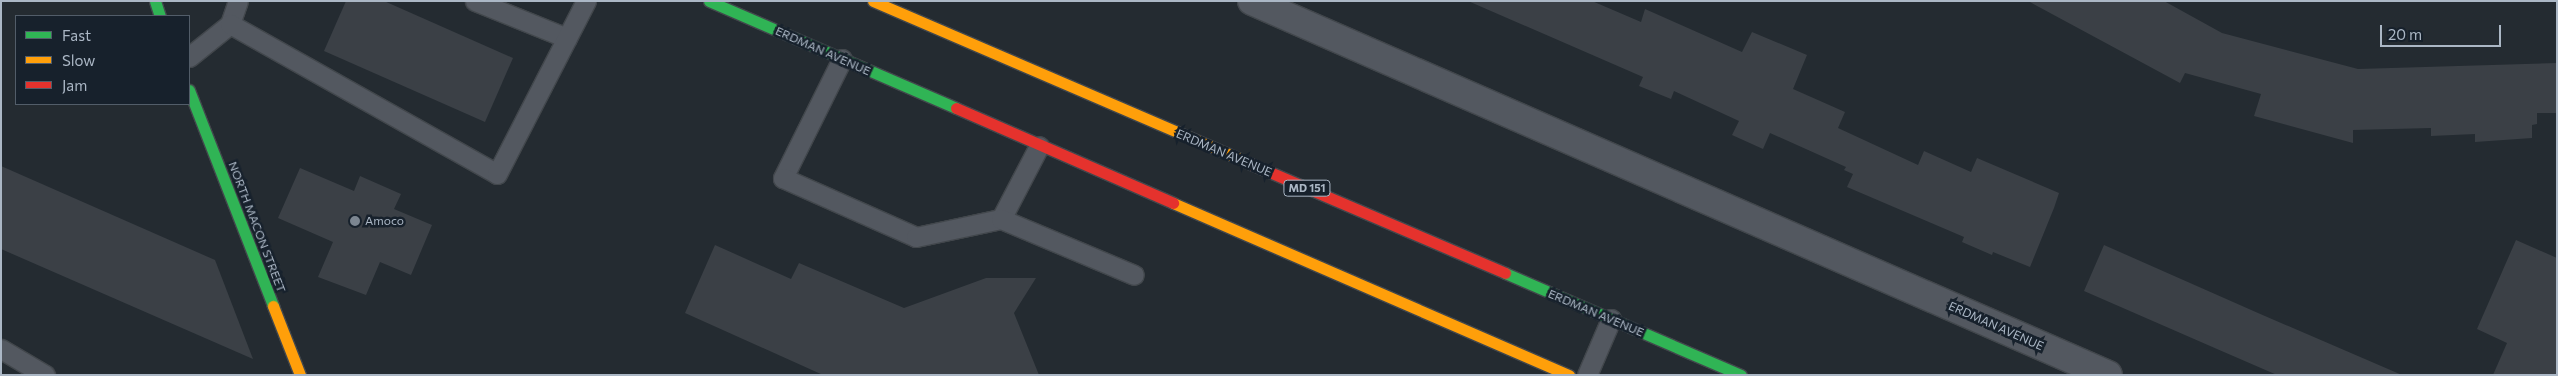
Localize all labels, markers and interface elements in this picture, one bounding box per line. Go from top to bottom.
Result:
legend [15,15,190,105]
scale bar [2383,15,2504,47]
street label: ERDMAN AVENUE [773,24,873,78]
text: 20 m [2388,25,2422,43]
text: Fast [62,26,91,44]
text: Slow [62,51,95,69]
text: Jam [62,76,87,94]
street label: ERDMAN AVENUE [1174,126,1274,180]
street label: NORTH MACON STREET [225,160,289,294]
road number: MD 151 [1283,180,1331,197]
place label: Amoco [365,214,404,228]
marker: Amoco [349,215,361,227]
street label: ERDMAN AVENUE [1546,286,1646,340]
street label: ERDMAN AVENUE [1946,299,2046,353]

